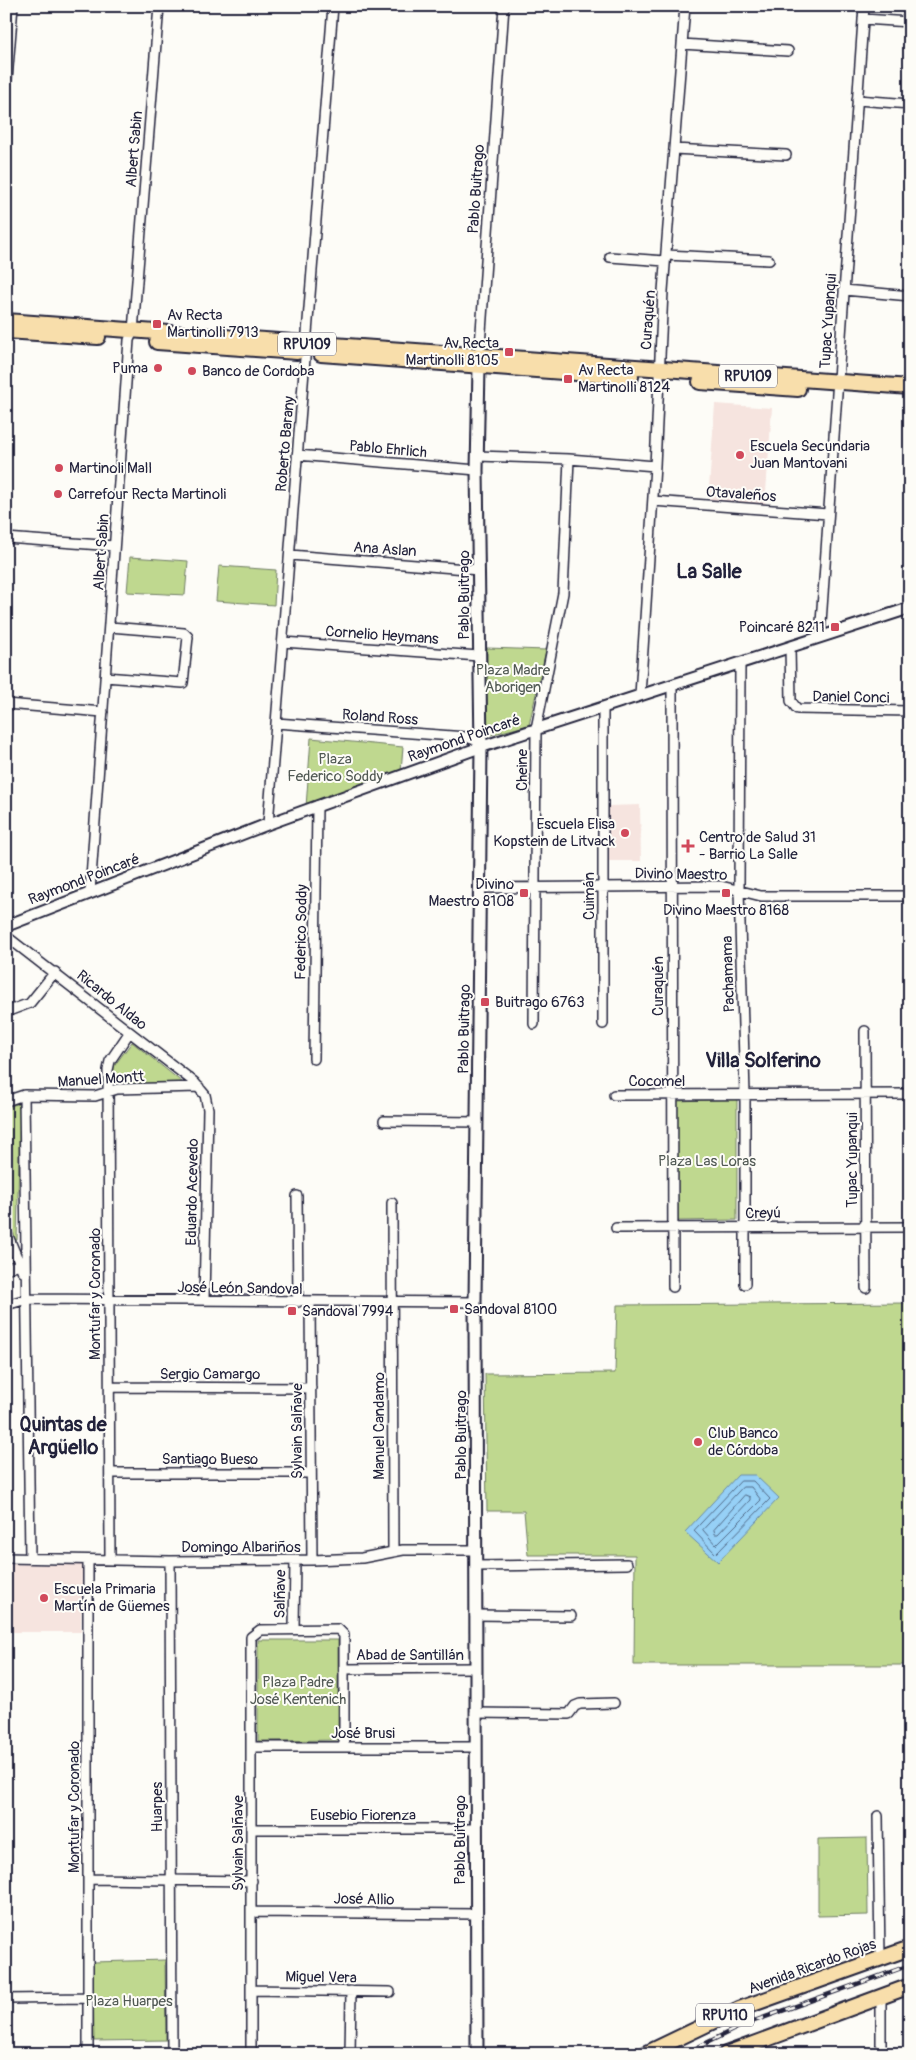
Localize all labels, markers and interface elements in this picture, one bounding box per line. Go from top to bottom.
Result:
street label: Albert Sabin [122,110,147,188]
street label: Pablo Buitrago [464,144,489,234]
street label: Tupac Yupanqui [816,272,841,369]
street label: Curaquén [637,289,660,351]
place label: Av Recta Martinolli 7913 [167,306,259,342]
marker: Av Recta Martinolli 7913 [151,318,163,330]
road number: RPU109 [278,332,336,356]
place label: Av Recta Martinolli 8105 [406,334,499,370]
marker: Av Recta Martinolli 8105 [503,346,515,358]
place label: Puma [112,359,148,378]
place label: Av Recta Martinolli 8124 [578,361,670,397]
marker: Puma [152,362,164,374]
place label: Banco de Cordoba [202,362,314,381]
road number: RPU109 [719,364,777,388]
marker: Banco de Cordoba [186,365,198,377]
marker: Av Recta Martinolli 8124 [562,373,574,385]
street label: Roberto Barany [272,395,299,493]
street label: Pablo Ehrlich [348,437,428,462]
place label: Escuela Secundaria Juan Mantovani [750,437,870,473]
marker: Escuela Secundaria Juan Mantovani [734,449,746,461]
place label: Martinoli Mall [69,459,152,478]
marker: Martinoli Mall [53,462,65,474]
street label: Otavaleños [705,483,777,506]
place label: Carrefour Recta Martinoli [68,485,227,504]
marker: Carrefour Recta Martinoli [52,488,64,500]
street label: Albert Sabin [89,513,114,591]
street label: Ana Aslan [353,538,417,561]
street label: Pablo Buitrago [455,550,474,640]
district label: La Salle [676,559,743,584]
place label: Poincaré 8211 [739,618,825,637]
marker: Poincaré 8211 [829,621,841,633]
street label: Cornelio Heymans [325,622,440,649]
park label: Plaza Madre Aborigen [476,661,551,697]
street label: Daniel Conci [812,687,890,708]
street label: Roland Ross [341,705,419,730]
street label: Raymond Poincaré [405,710,523,767]
street label: Cheine [513,748,532,791]
park label: Plaza Federico Soddy [287,750,383,786]
place label: Escuela Elisa Kopstein de Litvack [493,815,616,851]
marker: Escuela Elisa Kopstein de Litvack [619,827,631,839]
place label: Centro de Salud 31 - Barrio La Salle [699,828,816,864]
marker: Centro de Salud 31 - Barrio La Salle [681,839,695,853]
street label: Raymond Poincaré [26,850,143,909]
street label: Divino Maestro [634,864,728,885]
street label: Cuimán [580,872,599,920]
place label: Divino Maestro 8108 [428,875,514,911]
street label: Federico Soddy [291,883,312,980]
marker: Divino Maestro 8108 [518,887,530,899]
marker: Divino Maestro 8168 [720,887,732,899]
place label: Divino Maestro 8168 [663,901,789,920]
street label: Pachamama [718,935,739,1013]
street label: Curaquén [649,956,668,1016]
street label: Ricardo Aldao [73,966,151,1035]
street label: Pablo Buitrago [454,984,475,1074]
place label: Buitrago 6763 [495,993,585,1012]
marker: Buitrago 6763 [479,996,491,1008]
district label: Villa Solferino [705,1048,821,1073]
street label: Manuel Montt [57,1067,146,1092]
street label: Cocomel [629,1072,685,1091]
street label: Tupac Yupanqui [843,1112,862,1208]
street label: Eduardo Acevedo [182,1138,203,1246]
park label: Plaza Las Loras [658,1152,756,1171]
street label: Creyú [745,1204,781,1223]
street label: Montufar y Coronado [86,1228,105,1360]
street label: José León Sandoval [177,1278,303,1299]
place label: Sandoval 8100 [464,1300,557,1319]
place label: Sandoval 7994 [302,1302,394,1321]
marker: Sandoval 8100 [448,1303,460,1315]
marker: Sandoval 7994 [286,1305,298,1317]
street label: Sergio Camargo [160,1365,260,1384]
street label: Manuel Candamo [370,1372,389,1480]
street label: Sylvain Salñave [288,1383,307,1479]
street label: Pablo Buitrago [452,1390,471,1480]
district label: Quintas de Argüello [19,1412,108,1460]
place label: Club Banco de Córdoba [708,1424,778,1460]
marker: Club Banco de Córdoba [692,1436,704,1448]
street label: Santiago Bueso [162,1450,258,1469]
street label: Domingo Albariños [181,1538,301,1557]
street label: Salñave [271,1569,290,1619]
place label: Escuela Primaria Martín de Güemes [54,1580,170,1616]
marker: Escuela Primaria Martín de Güemes [38,1592,50,1604]
street label: Abad de Santillán [356,1646,464,1665]
park label: Plaza Padre José Kentenich [250,1673,346,1709]
street label: José Brusi [331,1724,395,1743]
street label: Montufar y Coronado [65,1741,84,1873]
street label: Huarpes [148,1781,167,1832]
street label: Sylvain Salñave [229,1795,248,1891]
street label: Pablo Buitrago [451,1795,470,1885]
street label: Eusebio Fiorenza [310,1806,416,1825]
street label: José Allio [333,1889,395,1910]
street label: Avenida Ricardo Rojas [746,1934,879,1998]
street label: Miguel Vera [285,1967,357,1988]
park label: Plaza Huarpes [85,1992,173,2011]
road number: RPU110 [696,2004,754,2026]

